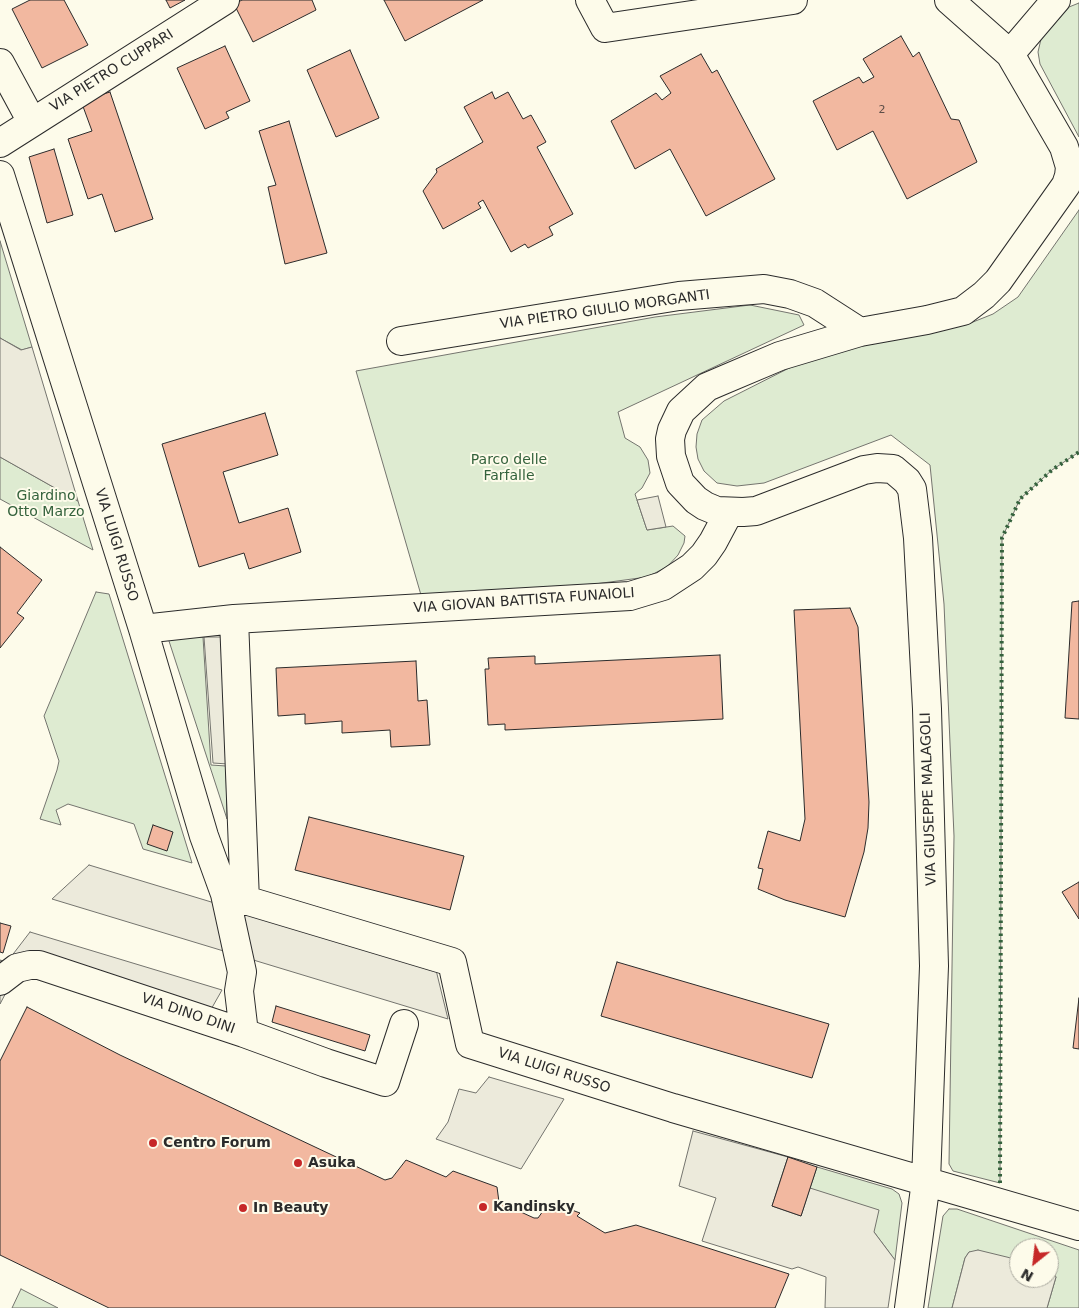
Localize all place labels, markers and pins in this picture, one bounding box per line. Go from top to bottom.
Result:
place label: Centro Forum [163,1135,271,1151]
marker: Centro Forum [147,1137,159,1149]
place label: Asuka [308,1155,356,1171]
marker: Asuka [292,1157,304,1169]
place label: Kandinsky [493,1199,575,1215]
place label: In Beauty [253,1200,328,1216]
marker: Kandinsky [477,1201,489,1213]
marker: In Beauty [237,1202,249,1214]

